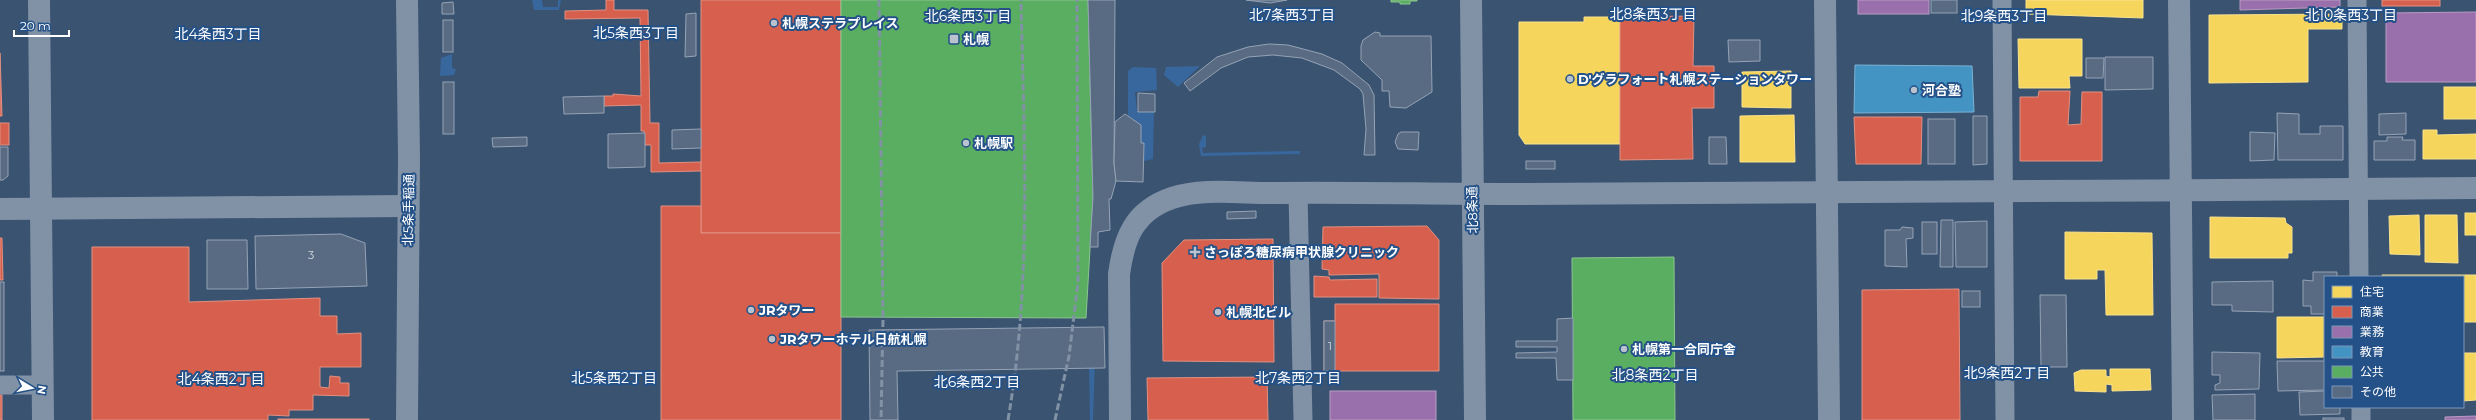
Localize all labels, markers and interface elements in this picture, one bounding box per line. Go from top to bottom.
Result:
district label: 北8条西3丁目 [1610,5,1696,23]
district label: 北7条西3丁目 [1249,6,1335,24]
district label: 北10条西3丁目 [2305,6,2397,24]
district label: 北6条西3丁目 [925,7,1011,25]
district label: 北9条西3丁目 [1961,7,2047,25]
scale bar [14,12,69,38]
place label: 札幌ステラプレイス [782,15,899,31]
text: 20 m [20,18,51,33]
marker: 札幌ステラプレイス [769,18,779,28]
district label: 北5条西3丁目 [593,24,679,42]
district label: 北4条西3丁目 [174,25,262,43]
place label: 札幌 [963,31,989,47]
marker: 札幌 [948,33,960,45]
place label: D'グラフォート札幌ステーションタワー [1578,71,1812,87]
marker: D'グラフォート札幌ステーションタワー [1565,74,1575,84]
place label: 河合塾 [1922,82,1961,98]
marker: 河合塾 [1909,85,1919,95]
place label: 札幌駅 [974,135,1013,151]
marker: 札幌駅 [961,138,971,148]
street label: 北5条手稲通 [399,174,417,246]
street label: 北8条通 [1464,186,1480,234]
place label: さっぽろ糖尿病甲状腺クリニック [1204,244,1399,260]
marker: さっぽろ糖尿病甲状腺クリニック [1189,246,1201,258]
house number: 3 [308,248,314,262]
legend [2324,276,2464,408]
text: 住宅 [2360,284,2384,299]
place label: JRタワー [758,302,815,318]
place label: 札幌北ビル [1226,304,1291,320]
text: 商業 [2360,304,2384,319]
marker: JRタワー [746,305,756,315]
marker: 札幌北ビル [1213,307,1223,317]
text: 業務 [2360,324,2384,339]
place label: JRタワーホテル日航札幌 [779,331,927,347]
marker: JRタワーホテル日航札幌 [767,334,777,344]
house number: 1 [1328,339,1332,353]
place label: 札幌第一合同庁舎 [1632,341,1736,357]
marker: 札幌第一合同庁舎 [1619,344,1629,354]
text: 教育 [2360,344,2384,359]
district label: 北9条西2丁目 [1964,364,2050,382]
text: 公共 [2360,364,2384,379]
district label: 北8条西2丁目 [1612,366,1698,384]
north arrow [12,368,52,408]
district label: 北5条西2丁目 [571,369,657,387]
district label: 北7条西2丁目 [1255,369,1341,387]
district label: 北4条西2丁目 [177,370,265,388]
district label: 北6条西2丁目 [934,373,1020,391]
text: N [34,384,50,395]
text: その他 [2360,384,2396,399]

